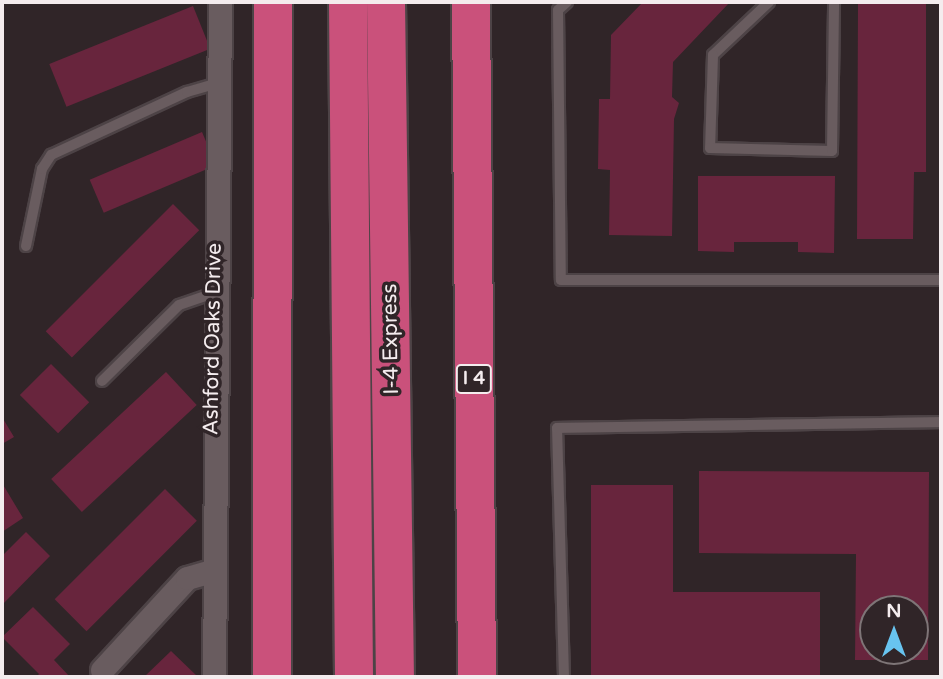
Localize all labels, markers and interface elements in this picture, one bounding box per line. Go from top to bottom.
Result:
street label: Ashford Oaks Drive [199,243,227,435]
street label: I-4 Express [377,283,405,395]
road number: I 4 [455,364,493,394]
north arrow [859,595,929,665]
text: N [886,600,902,622]

